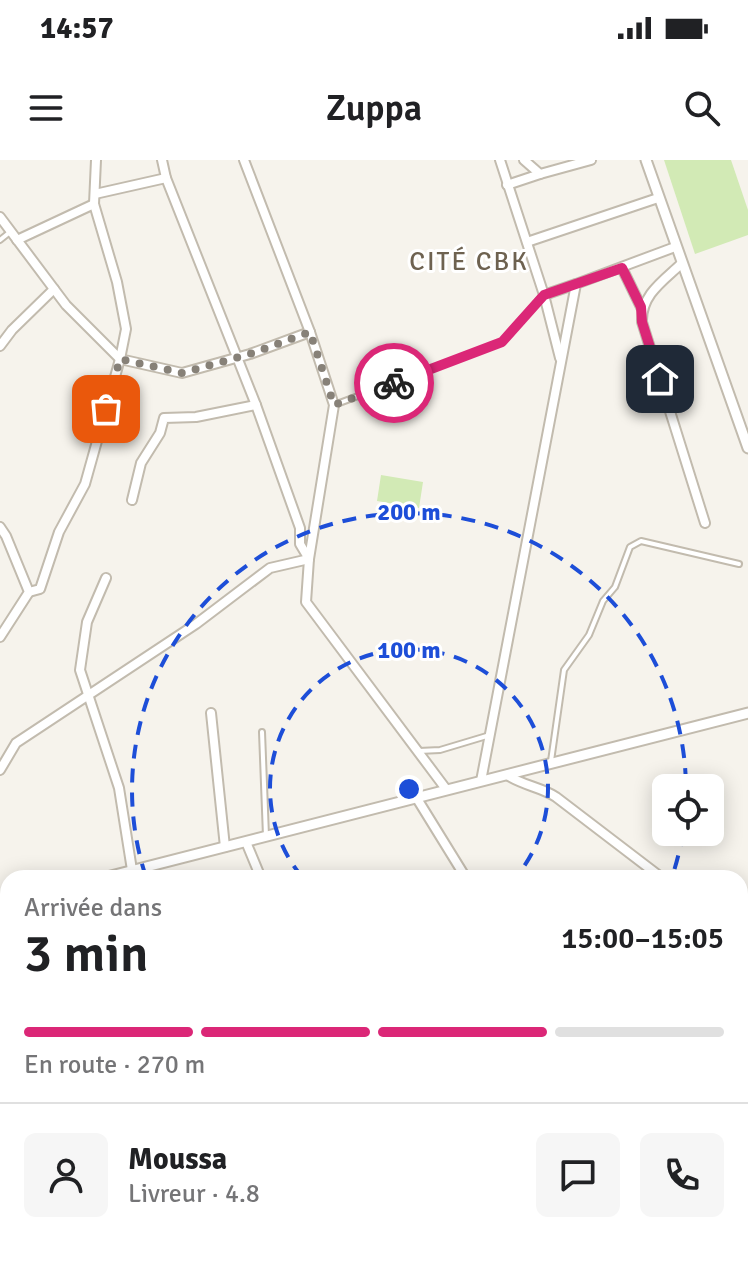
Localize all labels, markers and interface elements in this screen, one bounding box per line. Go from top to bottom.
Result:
text: 14:57 [40,10,114,47]
icon: menu [24,86,68,130]
text: Zuppa [326,86,422,131]
icon: search [680,86,724,130]
district label: CITÉ CBK [409,246,529,278]
courier [354,343,434,423]
pin [626,345,694,413]
icon: home [638,357,682,401]
icon: bike [372,361,416,405]
pin [72,375,140,443]
icon: bag [84,387,128,431]
text: 200 m [377,497,441,527]
text: 100 m [377,635,441,665]
map controls [652,774,724,846]
button: locate [652,774,724,846]
centre of rings [395,775,423,803]
text: Arrivée dans [24,892,162,924]
text: 15:00–15:05 [561,920,724,957]
text: 3 min [24,922,149,986]
text: En route · 270 m [24,1049,205,1081]
button: person [24,1133,108,1217]
button: chat [536,1133,620,1217]
button: phone [640,1133,724,1217]
text: Moussa [128,1141,227,1178]
text: Livreur · 4.8 [128,1178,260,1210]

